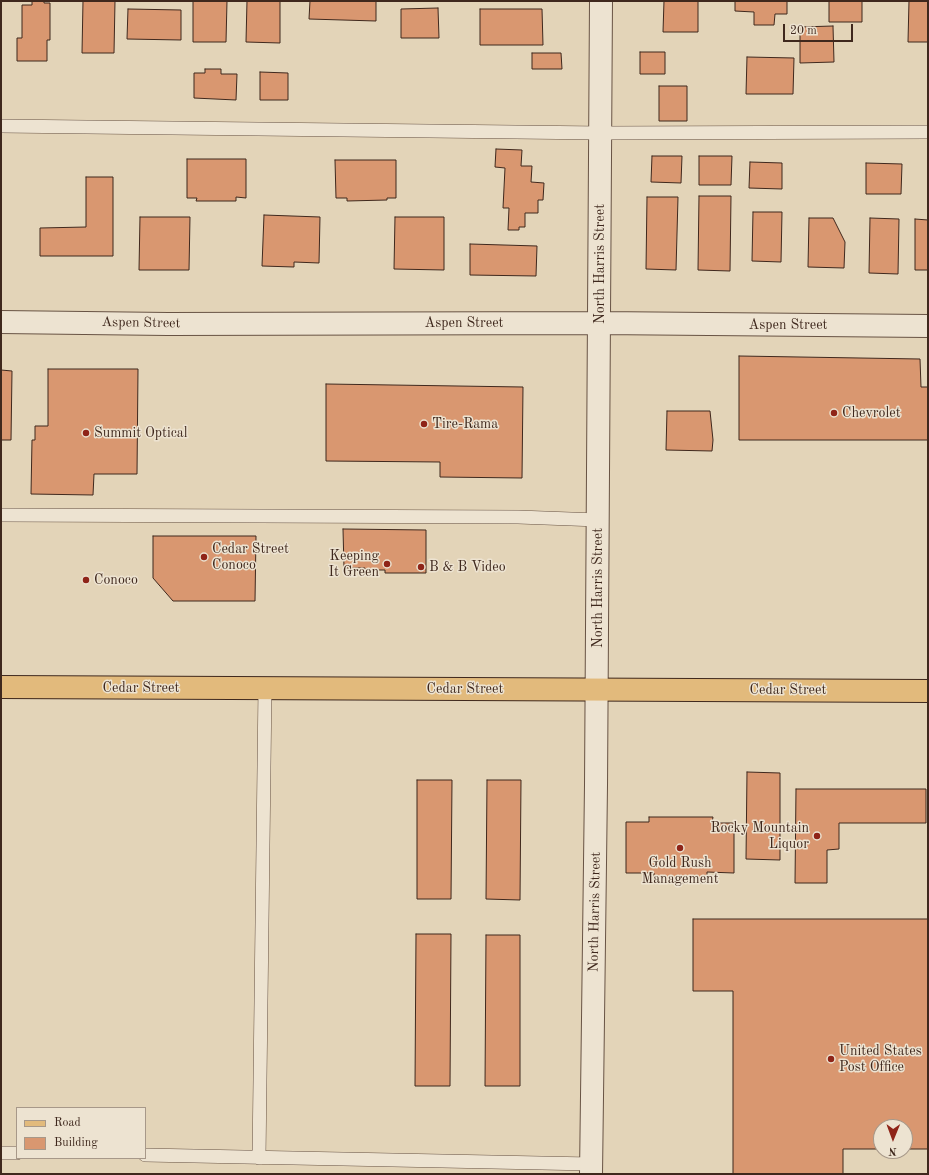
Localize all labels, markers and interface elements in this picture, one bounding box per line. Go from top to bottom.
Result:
scale bar [785,16,855,42]
text: 20 m [790,25,817,37]
street label: North Harris Street [592,204,608,324]
street label: Aspen Street [101,314,181,332]
street label: Aspen Street [424,315,504,331]
street label: Aspen Street [748,317,828,333]
place label: Chevrolet [842,405,901,421]
marker: Chevrolet [829,408,839,418]
place label: Tire-Rama [432,416,498,432]
marker: Tire-Rama [419,419,429,429]
place label: Summit Optical [94,425,188,441]
marker: Summit Optical [81,428,91,438]
street label: North Harris Street [590,528,606,648]
place label: Cedar Street Conoco [212,541,289,574]
place label: Keeping It Green [328,548,379,580]
marker: Cedar Street Conoco [199,552,209,562]
marker: Keeping It Green [382,559,392,569]
place label: B & B Video [429,559,506,575]
marker: B & B Video [416,562,426,572]
place label: Conoco [94,572,138,588]
marker: Conoco [81,575,91,585]
street label: Cedar Street [103,680,179,696]
street label: Cedar Street [427,681,503,697]
street label: Cedar Street [750,682,826,698]
place label: Rocky Mountain Liquor [710,820,809,852]
marker: Rocky Mountain Liquor [812,831,822,841]
marker: Gold Rush Management [675,843,685,853]
street label: North Harris Street [586,852,604,972]
place label: Gold Rush Management [641,855,719,888]
place label: United States Post Office [839,1043,922,1076]
marker: United States Post Office [826,1054,836,1064]
legend [16,1107,146,1159]
text: Road [54,1117,81,1129]
north arrow [873,1119,913,1159]
text: Building [54,1137,98,1149]
text: N [889,1145,897,1156]

